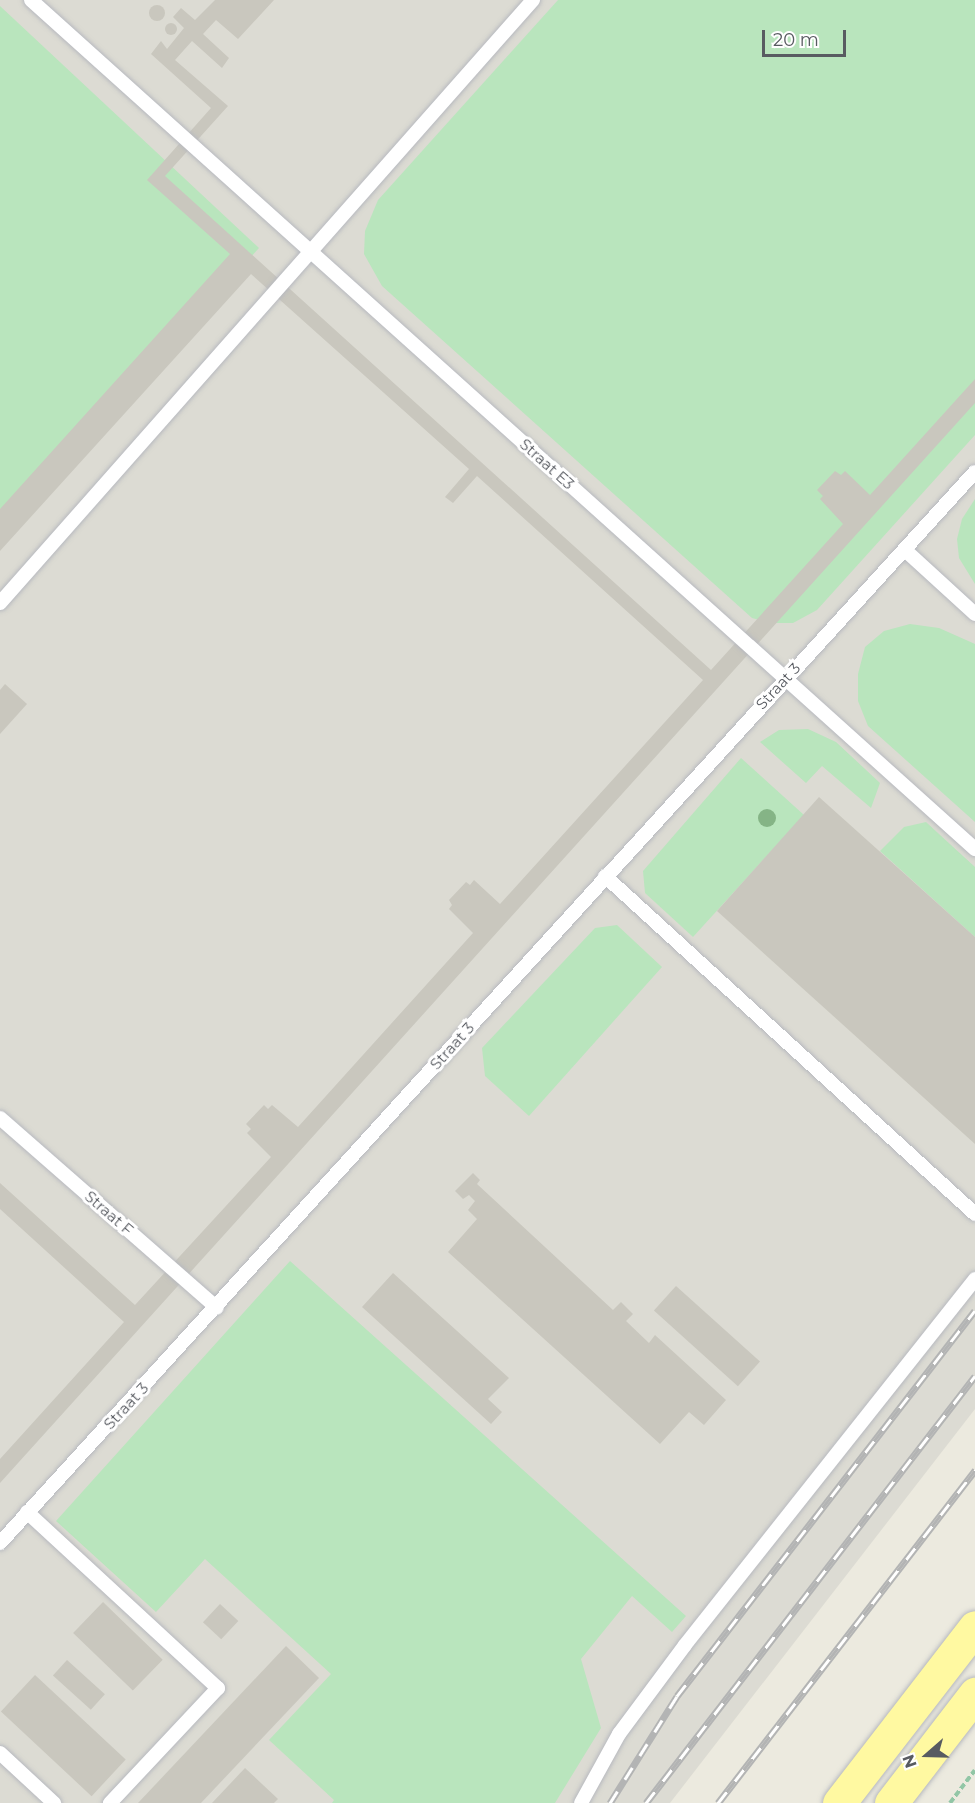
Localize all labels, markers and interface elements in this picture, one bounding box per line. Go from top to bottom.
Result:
scale bar [765,18,849,56]
text: 20 m [773,29,819,51]
street label: Straat E3 [516,435,578,493]
street label: Straat 3 [752,659,804,713]
street label: Straat 3 [426,1019,478,1073]
street label: Straat F [81,1187,137,1239]
street label: Straat 3 [100,1379,152,1433]
north arrow [897,1725,957,1785]
text: N [898,1752,921,1771]

